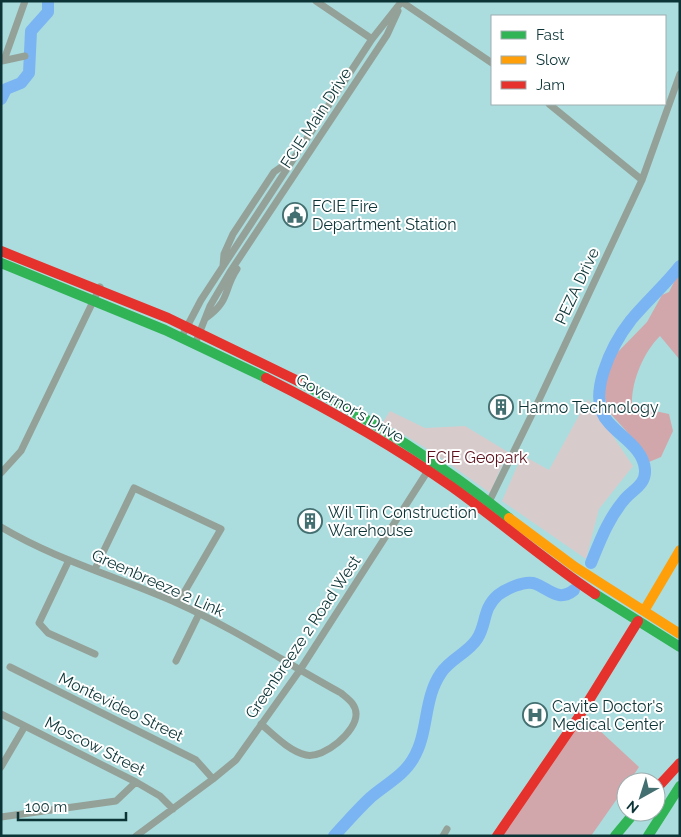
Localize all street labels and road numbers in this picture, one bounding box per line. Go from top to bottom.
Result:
street label: FCIE Main Drive [277,64,355,172]
street label: PEZA Drive [551,245,603,327]
street label: Governor's Drive [293,369,407,447]
street label: Greenbreeze 2 Link [89,545,228,621]
street label: Greenbreeze 2 Road West [241,551,365,722]
street label: Montevideo Street [56,669,187,746]
street label: Moscow Street [42,713,149,780]

